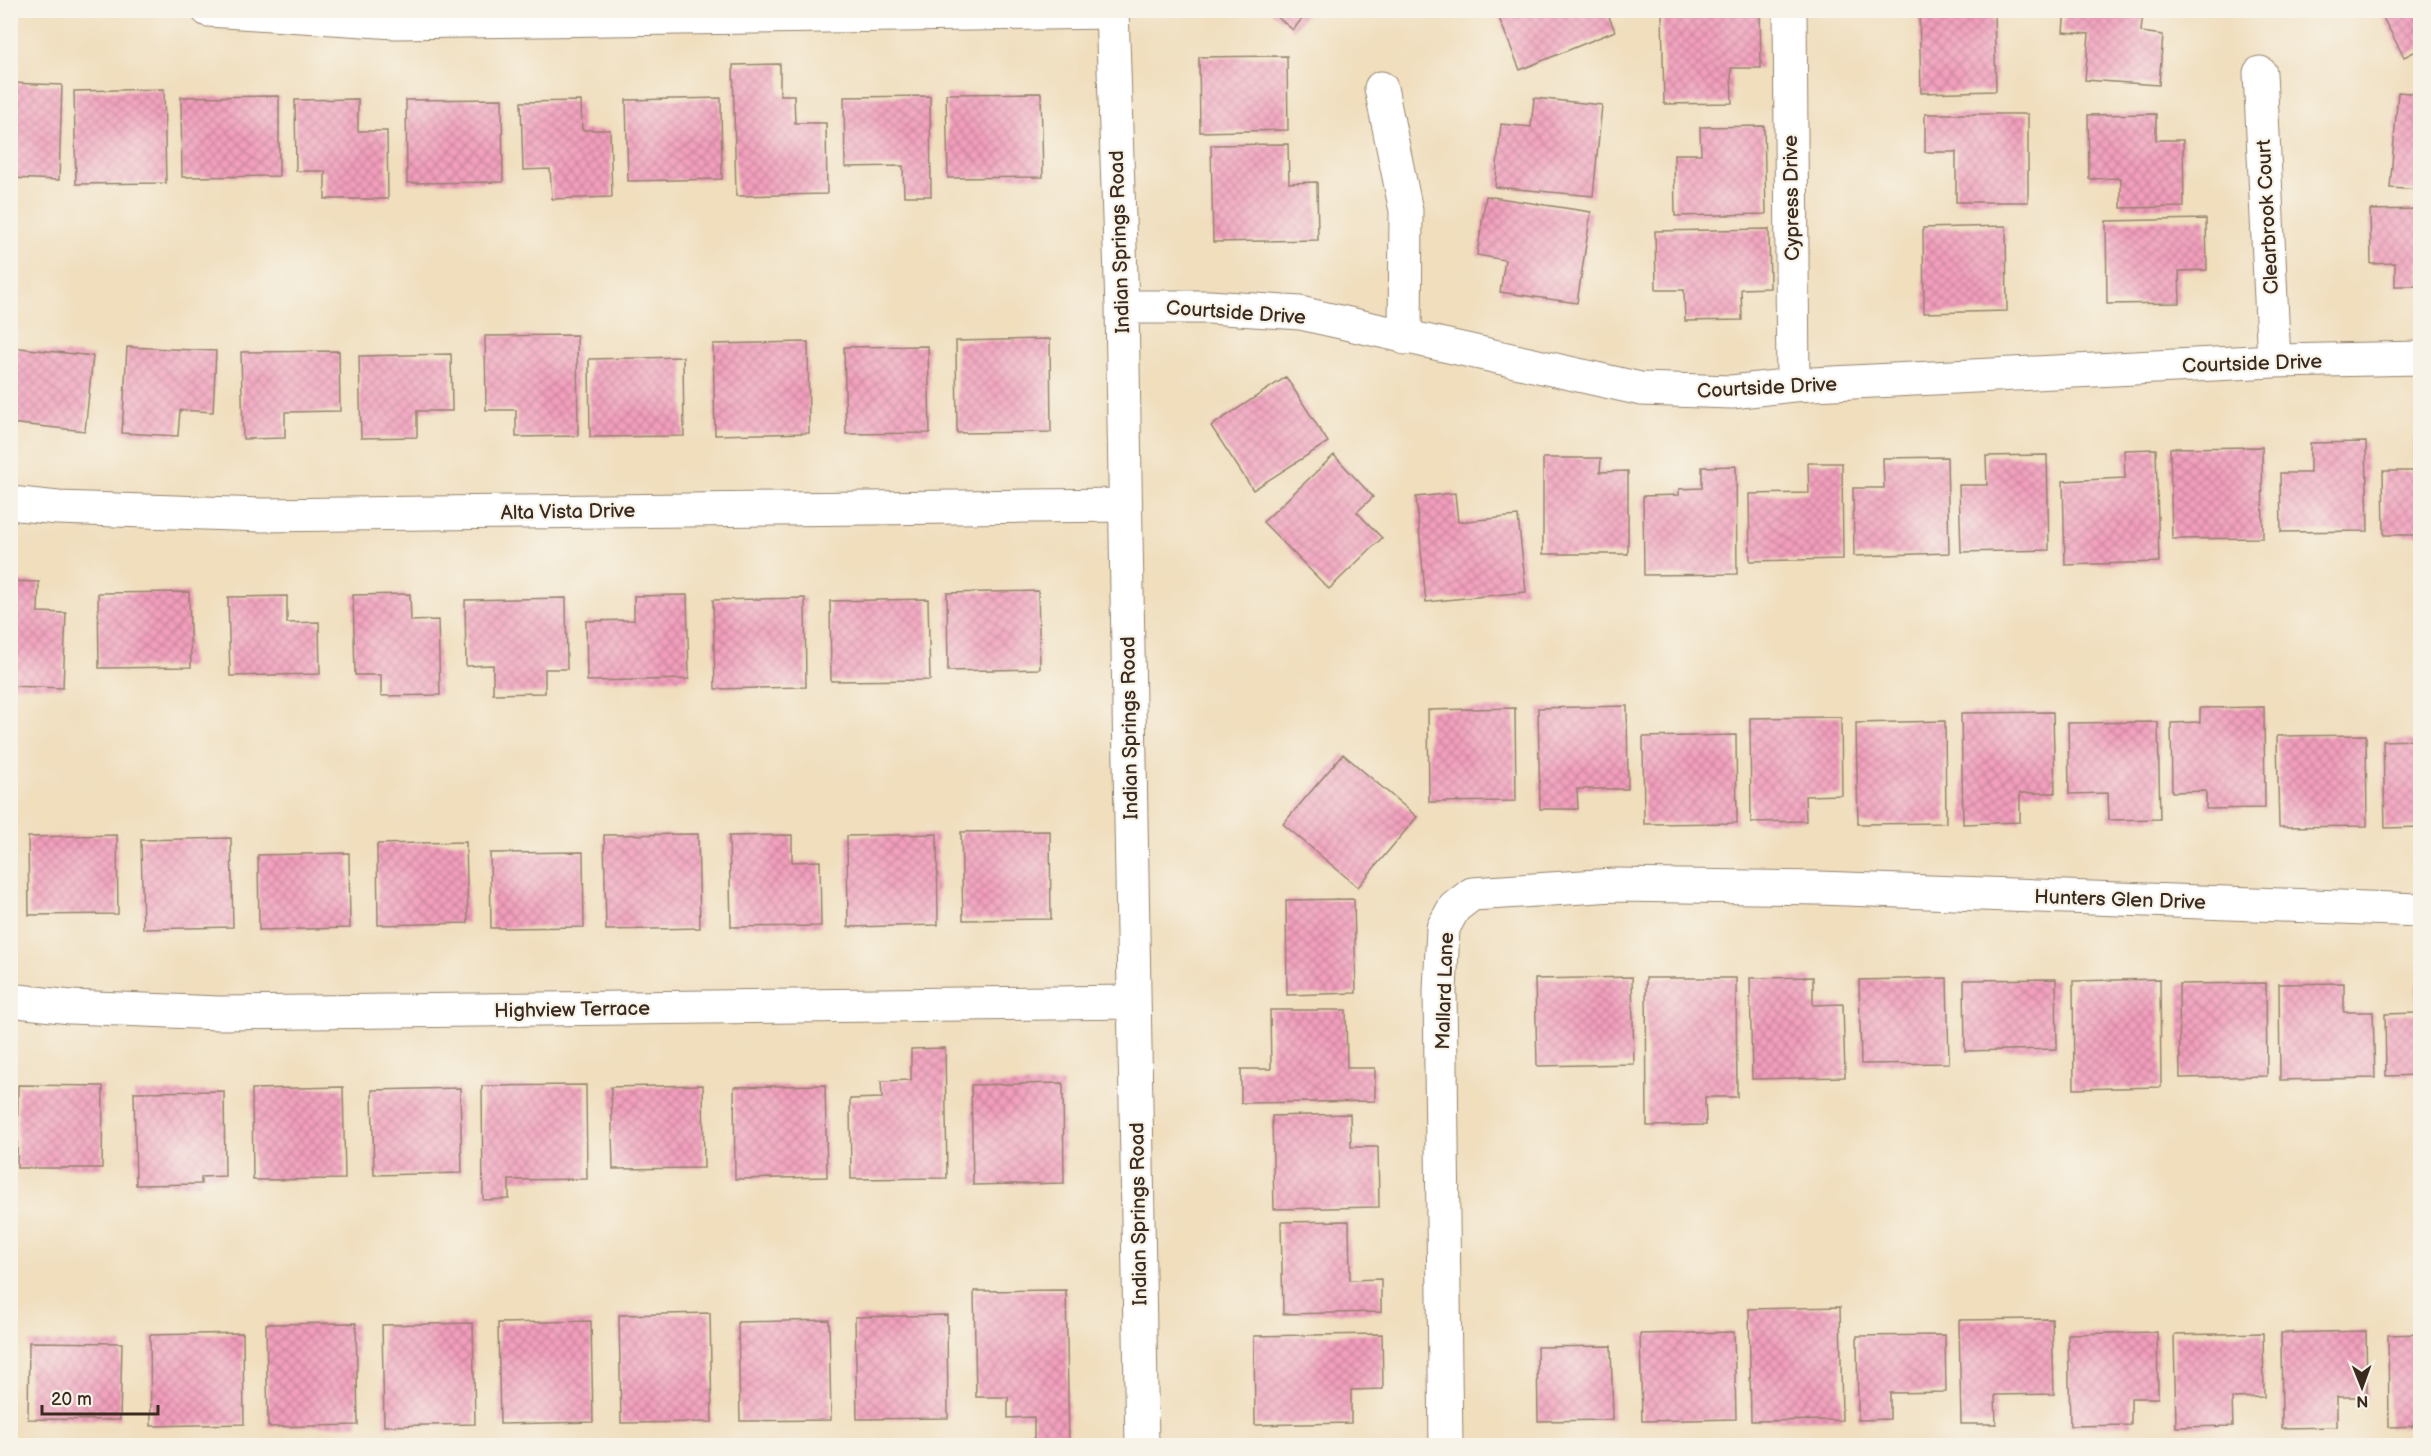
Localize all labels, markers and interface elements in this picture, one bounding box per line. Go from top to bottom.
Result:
street label: Cypress Drive [1779,135,1805,261]
street label: Clearbrook Court [2252,139,2284,295]
street label: Indian Springs Road [1105,150,1135,334]
street label: Courtside Drive [1165,296,1307,330]
street label: Courtside Drive [2182,350,2323,378]
street label: Courtside Drive [1696,372,1838,404]
street label: Alta Vista Drive [501,499,636,525]
street label: Indian Springs Road [1116,636,1144,820]
street label: Hunters Glen Drive [2034,885,2206,915]
street label: Mallard Lane [1431,932,1459,1050]
street label: Highview Terrace [494,997,650,1023]
street label: Indian Springs Road [1125,1122,1153,1306]
north arrow [2332,1357,2392,1417]
scale bar [42,1378,158,1416]
text: 20 m [51,1389,92,1410]
text: N [2356,1391,2368,1410]

